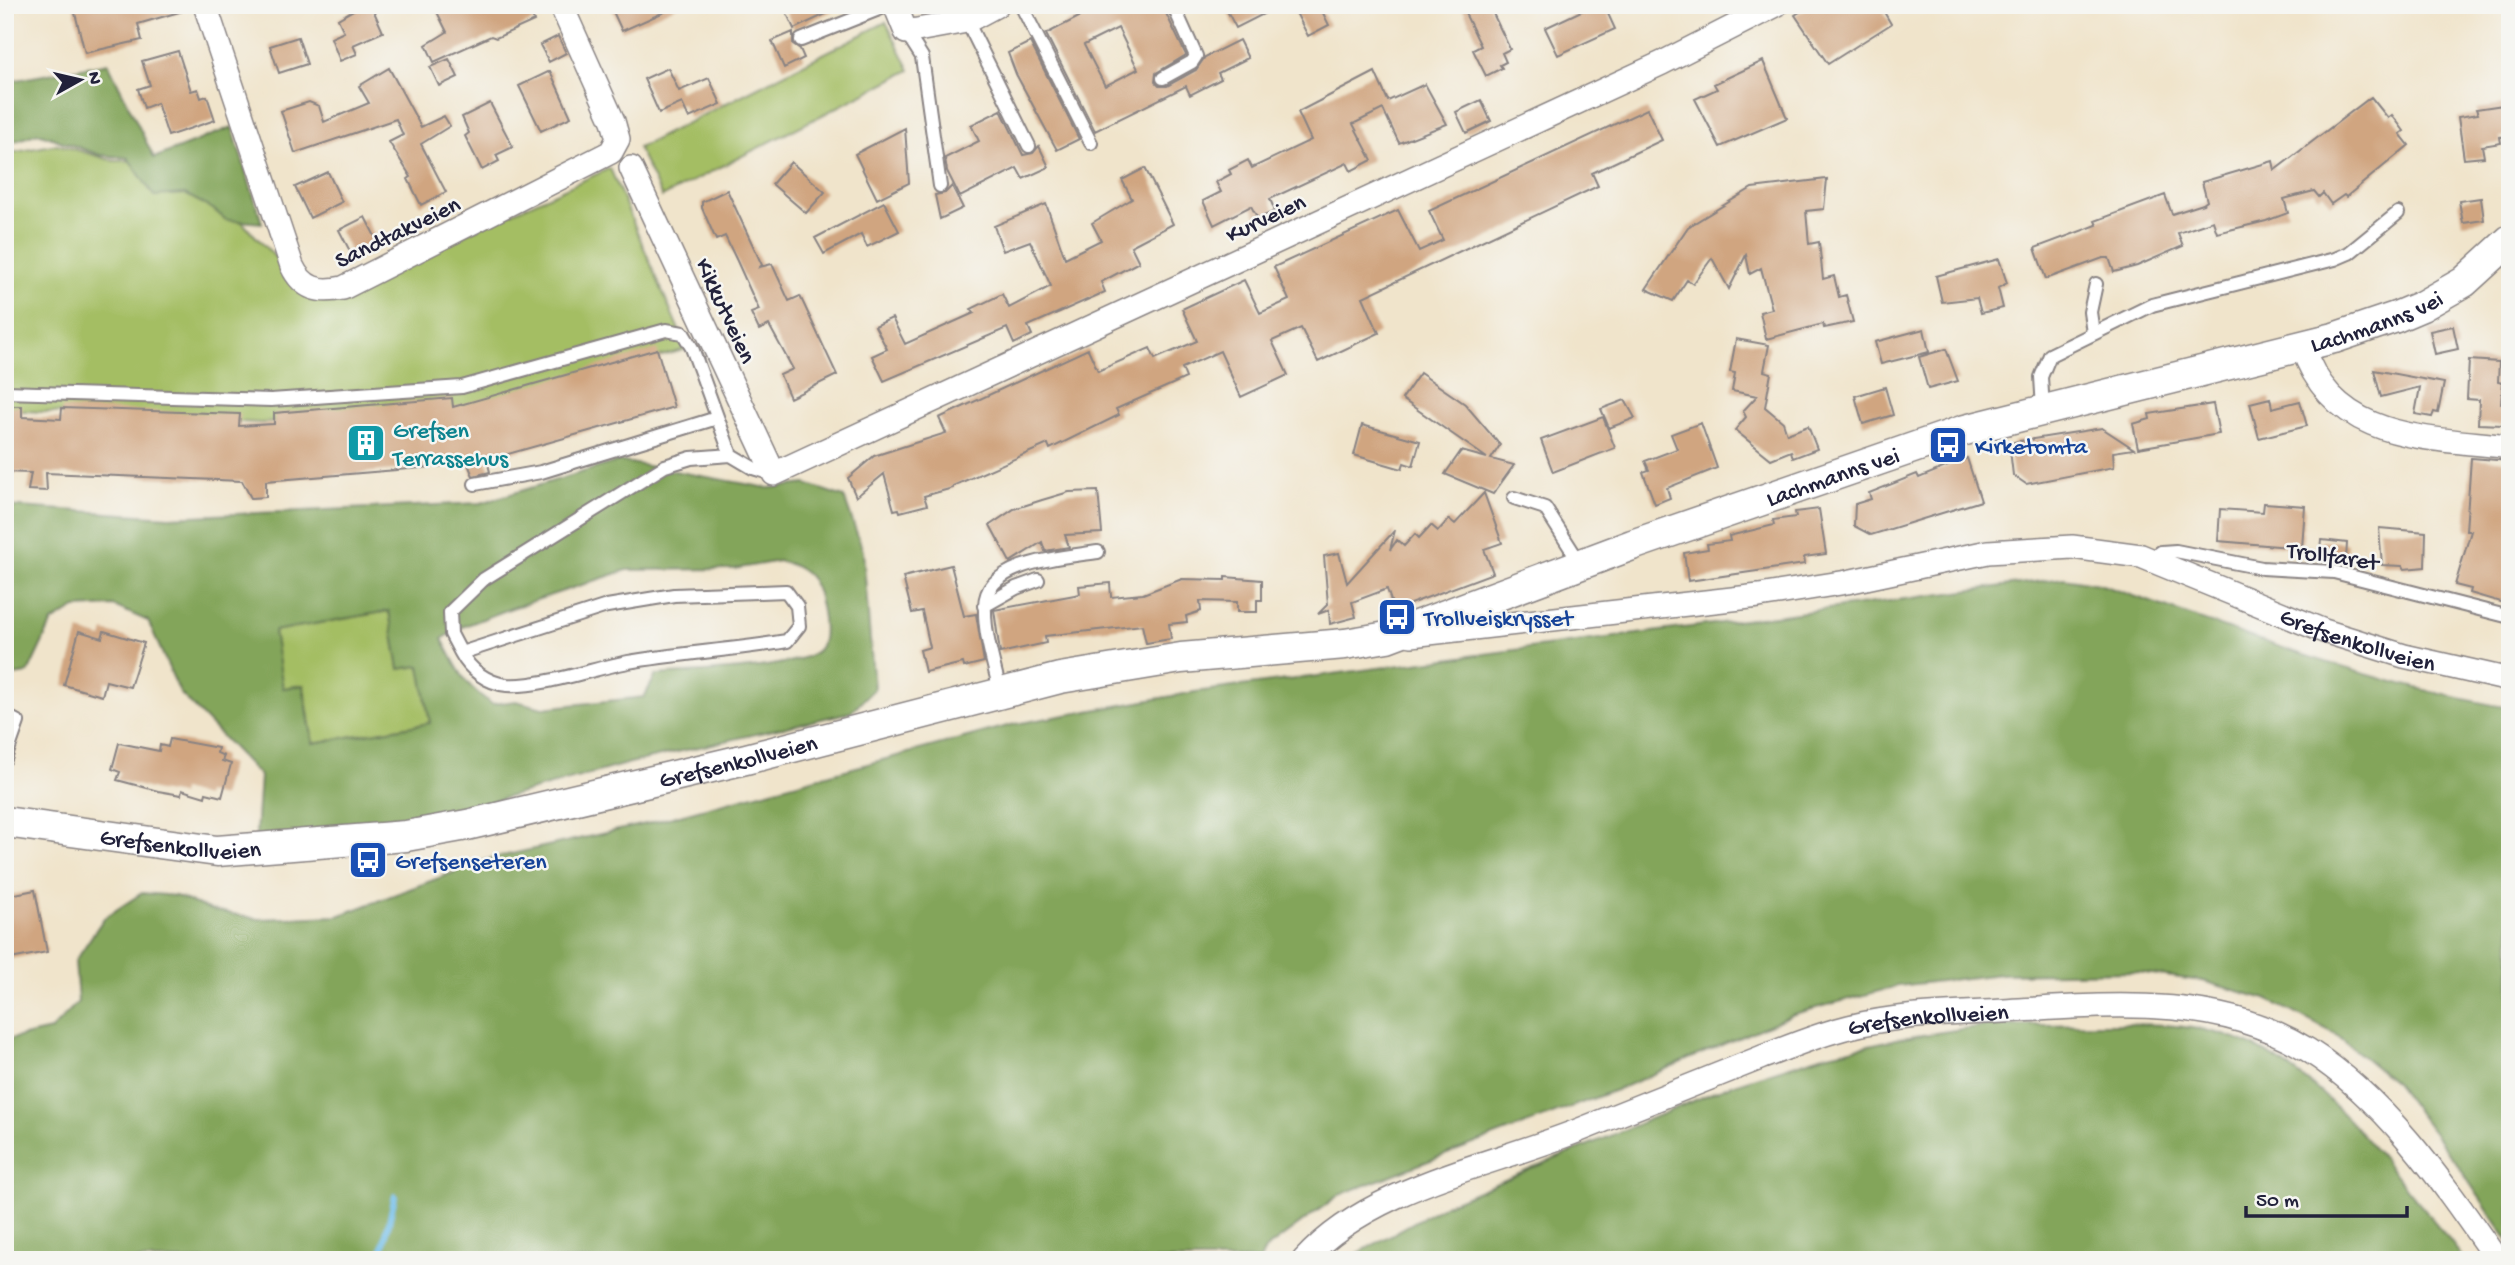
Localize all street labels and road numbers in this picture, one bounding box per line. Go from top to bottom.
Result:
street label: Kurveien [1222,189,1312,251]
street label: Sandtakveien [331,191,466,277]
street label: Kikkutveien [687,254,761,369]
street label: Lachmanns vei [2308,286,2449,361]
street label: Lachmanns vei [1763,443,1904,516]
street label: Trollfaret [2283,537,2382,580]
street label: Grefsenkollveien [2275,603,2438,681]
street label: Grefsenkollveien [657,730,821,797]
street label: Grefsenkollveien [98,824,263,869]
street label: Grefsenkollveien [1845,1000,2010,1045]

